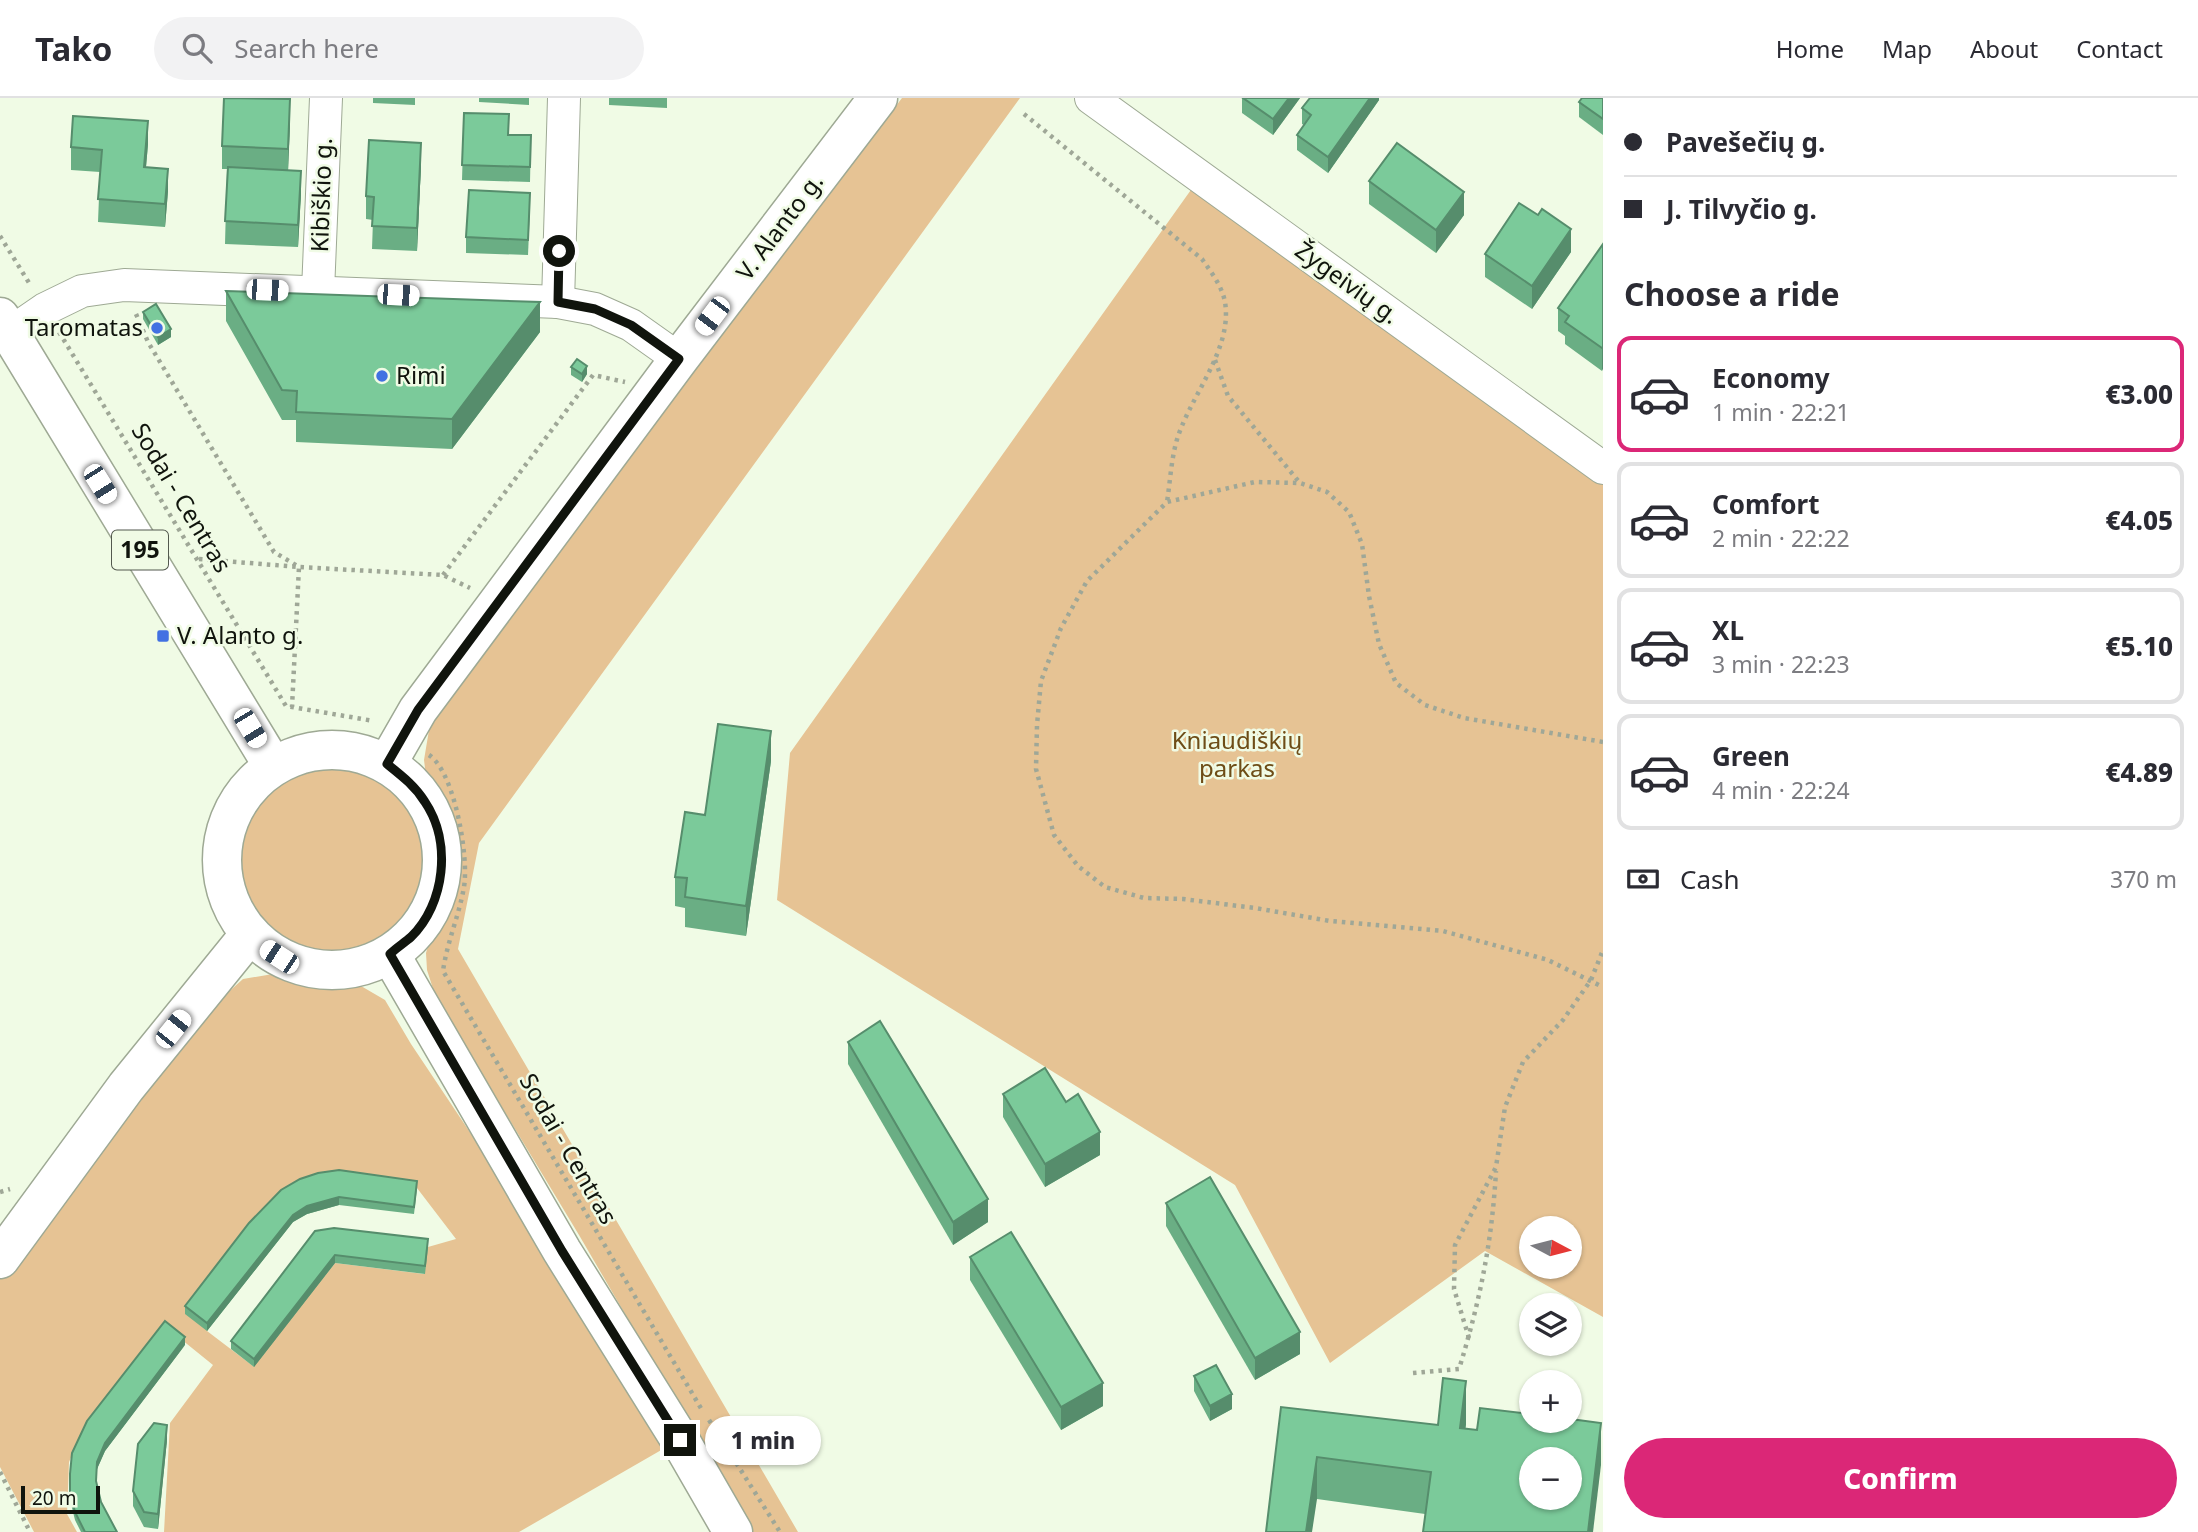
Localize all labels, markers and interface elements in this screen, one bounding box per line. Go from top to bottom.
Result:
search box [154,17,644,80]
text: Tako [35,26,112,71]
icon: search [178,29,216,67]
text: Search here [234,30,379,66]
text: Home [1776,32,1844,65]
text: Map [1882,32,1932,65]
text: About [1970,32,2038,65]
text: Contact [2076,32,2163,65]
text: Pavešečių g. [1666,124,1825,160]
street label: Kibiškio g. [302,137,339,253]
street label: V. Alanto g. [728,166,830,286]
text: J. Tilvyčio g. [1666,191,1817,227]
street label: Žygeivių g. [1289,233,1407,331]
route start [543,235,575,267]
text: Choose a ride [1624,272,1840,315]
car [246,279,289,301]
car [377,283,420,307]
car [691,293,734,339]
place label: Taromatas [25,310,143,343]
marker: Taromatas [149,320,165,336]
place label: Rimi [396,358,446,391]
text: Economy [1712,360,1830,396]
icon: car [1628,363,1691,426]
marker: Rimi [374,368,390,384]
text: €3.00 [2105,376,2173,412]
text: 1 min · 22:21 [1712,396,1850,428]
street label: Sodai - Centras [125,416,240,578]
car [80,461,121,507]
text: Comfort [1712,486,1820,522]
icon: car [1628,489,1691,552]
text: €4.05 [2105,502,2173,538]
text: 2 min · 22:22 [1712,522,1850,554]
road number: 195 [112,530,168,570]
text: XL [1712,612,1744,648]
icon: car [1628,615,1691,678]
place label: V. Alanto g. [177,618,303,651]
marker: V. Alanto g. [155,628,171,644]
text: €5.10 [2105,628,2173,664]
text: 3 min · 22:23 [1712,648,1850,680]
car [231,705,270,751]
park label: Kniaudiškių parkas [1172,723,1302,784]
text: Green [1712,738,1790,774]
icon: car [1628,741,1691,804]
text: €4.89 [2105,754,2173,790]
text: 4 min · 22:24 [1712,774,1850,806]
icon: cash [1624,860,1662,898]
text: Cash [1680,861,1740,897]
text: 370 m [2110,863,2177,895]
car [256,937,303,977]
car [152,1006,195,1052]
street label: Sodai - Centras [513,1067,626,1230]
north arrow [1519,1216,1582,1279]
map controls [1519,1216,1582,1510]
button: layers [1519,1293,1582,1356]
button: + [1519,1370,1582,1433]
callout: 1 min [704,1416,820,1464]
route end [664,1424,696,1456]
text: 1 min [731,1424,795,1456]
button: Confirm [1624,1438,2177,1518]
button: − [1519,1447,1582,1510]
scale bar [21,1483,100,1515]
text: 20 m [32,1485,76,1511]

